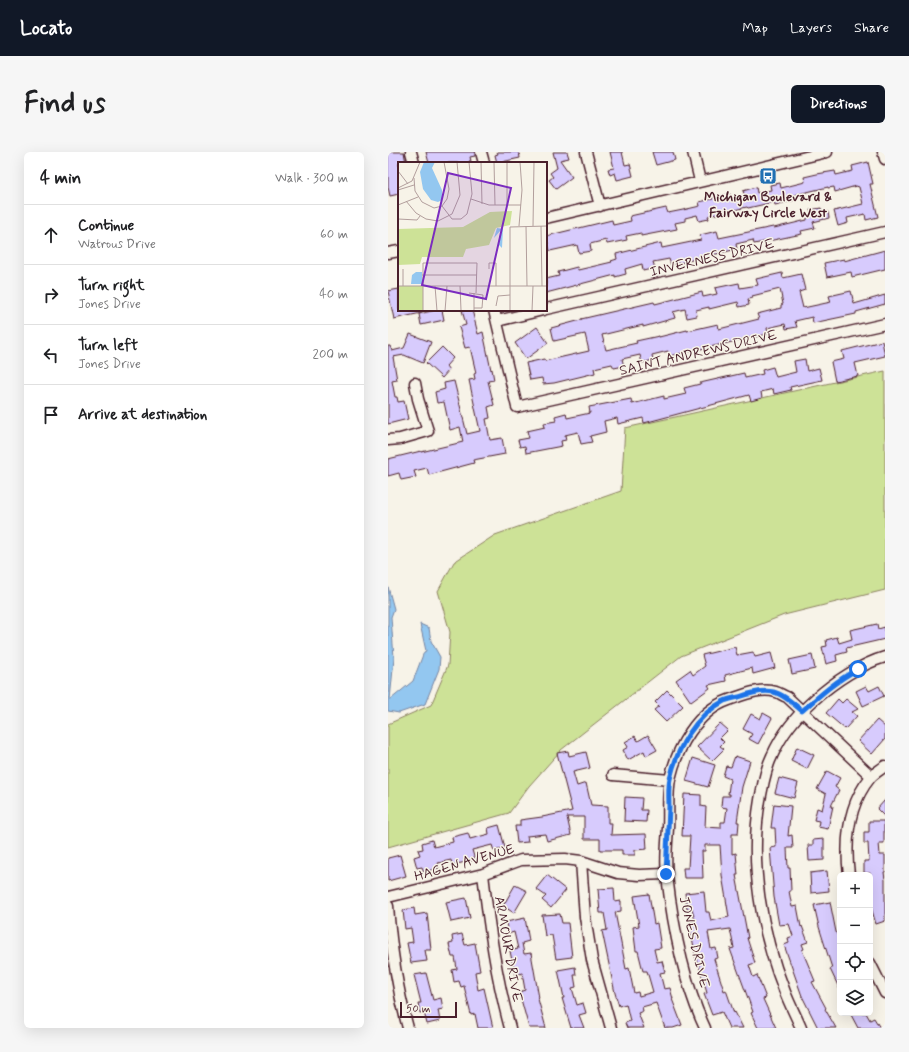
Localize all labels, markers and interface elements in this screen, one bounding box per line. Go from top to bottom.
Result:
text: Locato [20,16,72,41]
text: Map [742,19,768,37]
text: Layers [790,19,832,37]
text: Share [854,19,889,37]
button: Directions [791,85,885,123]
text: Find us [24,86,105,123]
inset map [398,162,547,311]
bus stop icon: Michigan Boulevard & Fairway Circle West [758,166,778,186]
text: 4 min [40,167,81,189]
text: Walk · 300 m [275,170,348,187]
place label: Michigan Boulevard & Fairway Circle West [704,188,832,222]
text: Continue [78,216,134,236]
icon: ahead [40,224,62,246]
text: 60 m [320,226,348,243]
street label: INVERNESS DRIVE [648,235,776,281]
text: Watrous Drive [78,236,156,253]
text: Turn right [78,276,145,296]
icon: right [40,284,62,306]
text: 40 m [319,286,348,303]
text: Jones Drive [78,296,141,313]
street label: SAINT ANDREWS DRIVE [618,326,779,380]
text: Turn left [78,336,138,356]
icon: left [40,344,62,366]
text: 200 m [313,346,348,363]
text: Jones Drive [78,356,141,373]
icon: arrive [40,404,62,426]
text: Arrive at destination [78,405,207,425]
route start [849,660,867,678]
street label: HAGEN AVENUE [412,840,516,886]
route end [657,865,675,883]
map controls [837,872,873,1016]
button: + [837,872,873,908]
street label: ARMOUR DRIVE [490,895,526,1004]
street label: JONES DRIVE [675,895,713,990]
button: − [837,908,873,944]
button: locate [837,944,873,980]
button: layers [837,980,873,1016]
scale bar [400,1000,457,1019]
text: 50 m [406,1002,431,1016]

